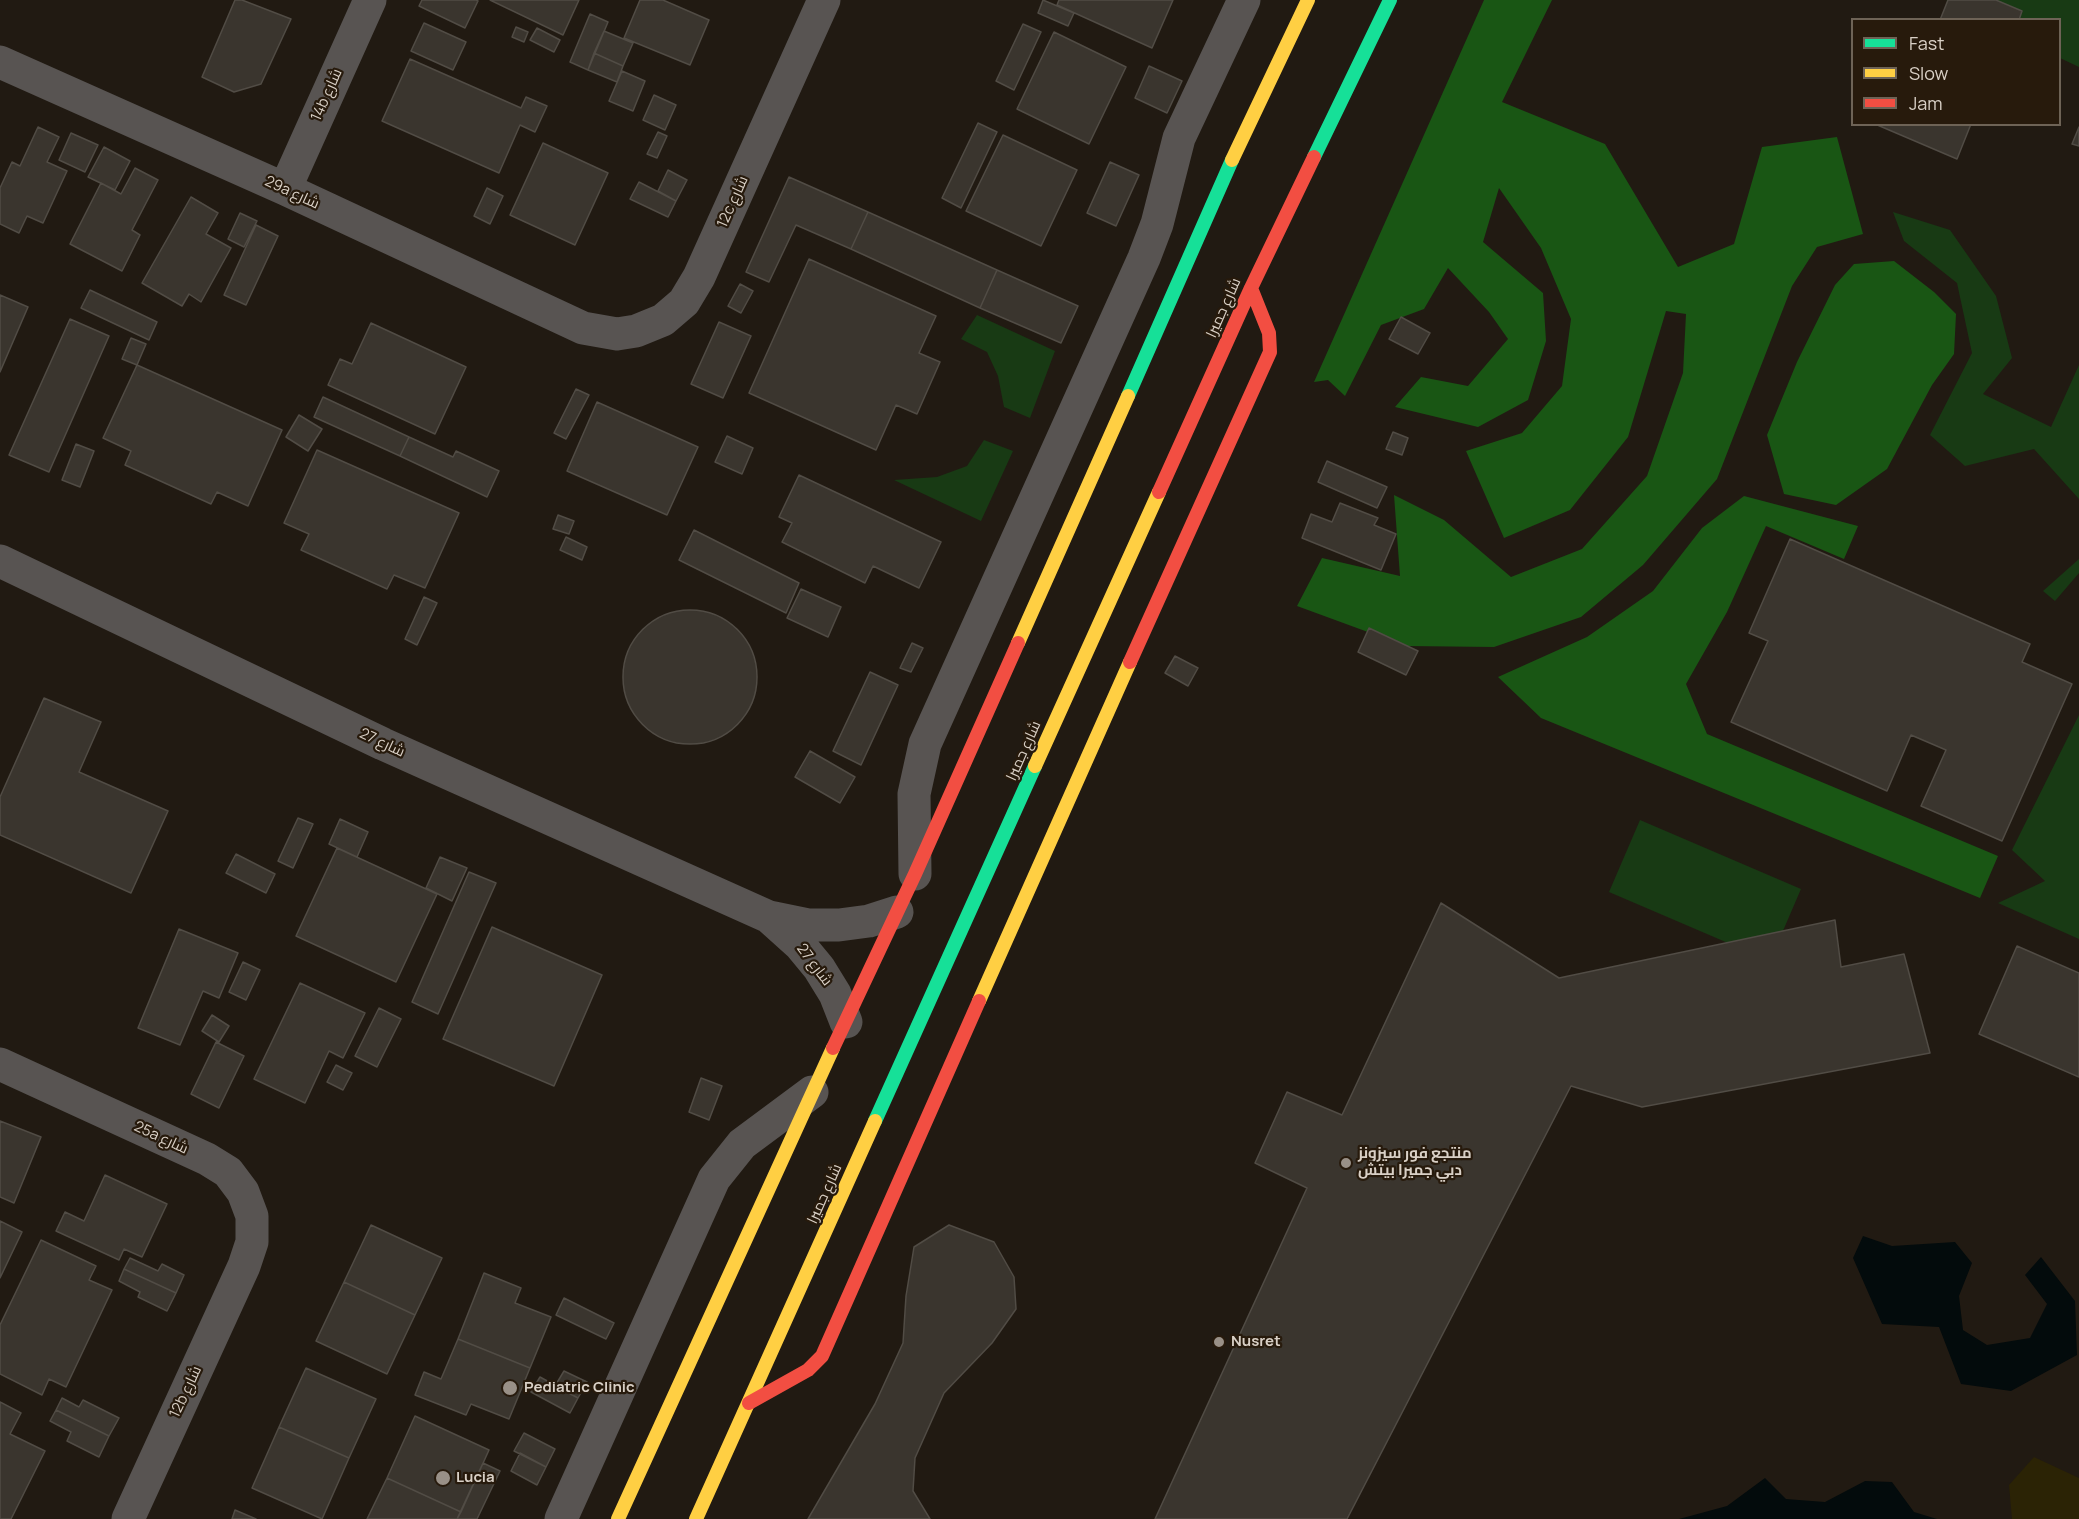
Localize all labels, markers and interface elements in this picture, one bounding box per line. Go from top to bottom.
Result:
legend [1851,18,2061,126]
text: Fast [1909,31,1944,55]
text: Slow [1909,61,1948,85]
street label: 14b شارع [307,66,347,124]
text: Jam [1909,91,1943,115]
street label: 29a شارع [262,173,322,213]
street label: 12c شارع [714,173,752,231]
street label: شارع جميرا [1203,275,1245,341]
street label: شارع جميرا [1003,718,1045,784]
street label: شارع 27 [356,725,408,761]
street label: شارع 27 [792,940,836,990]
street label: 25a شارع [131,1118,191,1158]
place label: منتجع فور سيزونز دبي جميرا بيتش [1358,1145,1472,1180]
marker: منتجع فور سيزونز دبي جميرا بيتش [1339,1156,1353,1170]
street label: شارع جميرا [804,1161,846,1227]
place label: Nusret [1231,1333,1281,1351]
marker: Nusret [1212,1335,1226,1349]
street label: 12b شارع [166,1363,206,1421]
marker: Pediatric Clinic [501,1379,519,1397]
place label: Pediatric Clinic [524,1379,635,1397]
marker: Lucia [434,1469,452,1487]
place label: Lucia [456,1469,495,1487]

